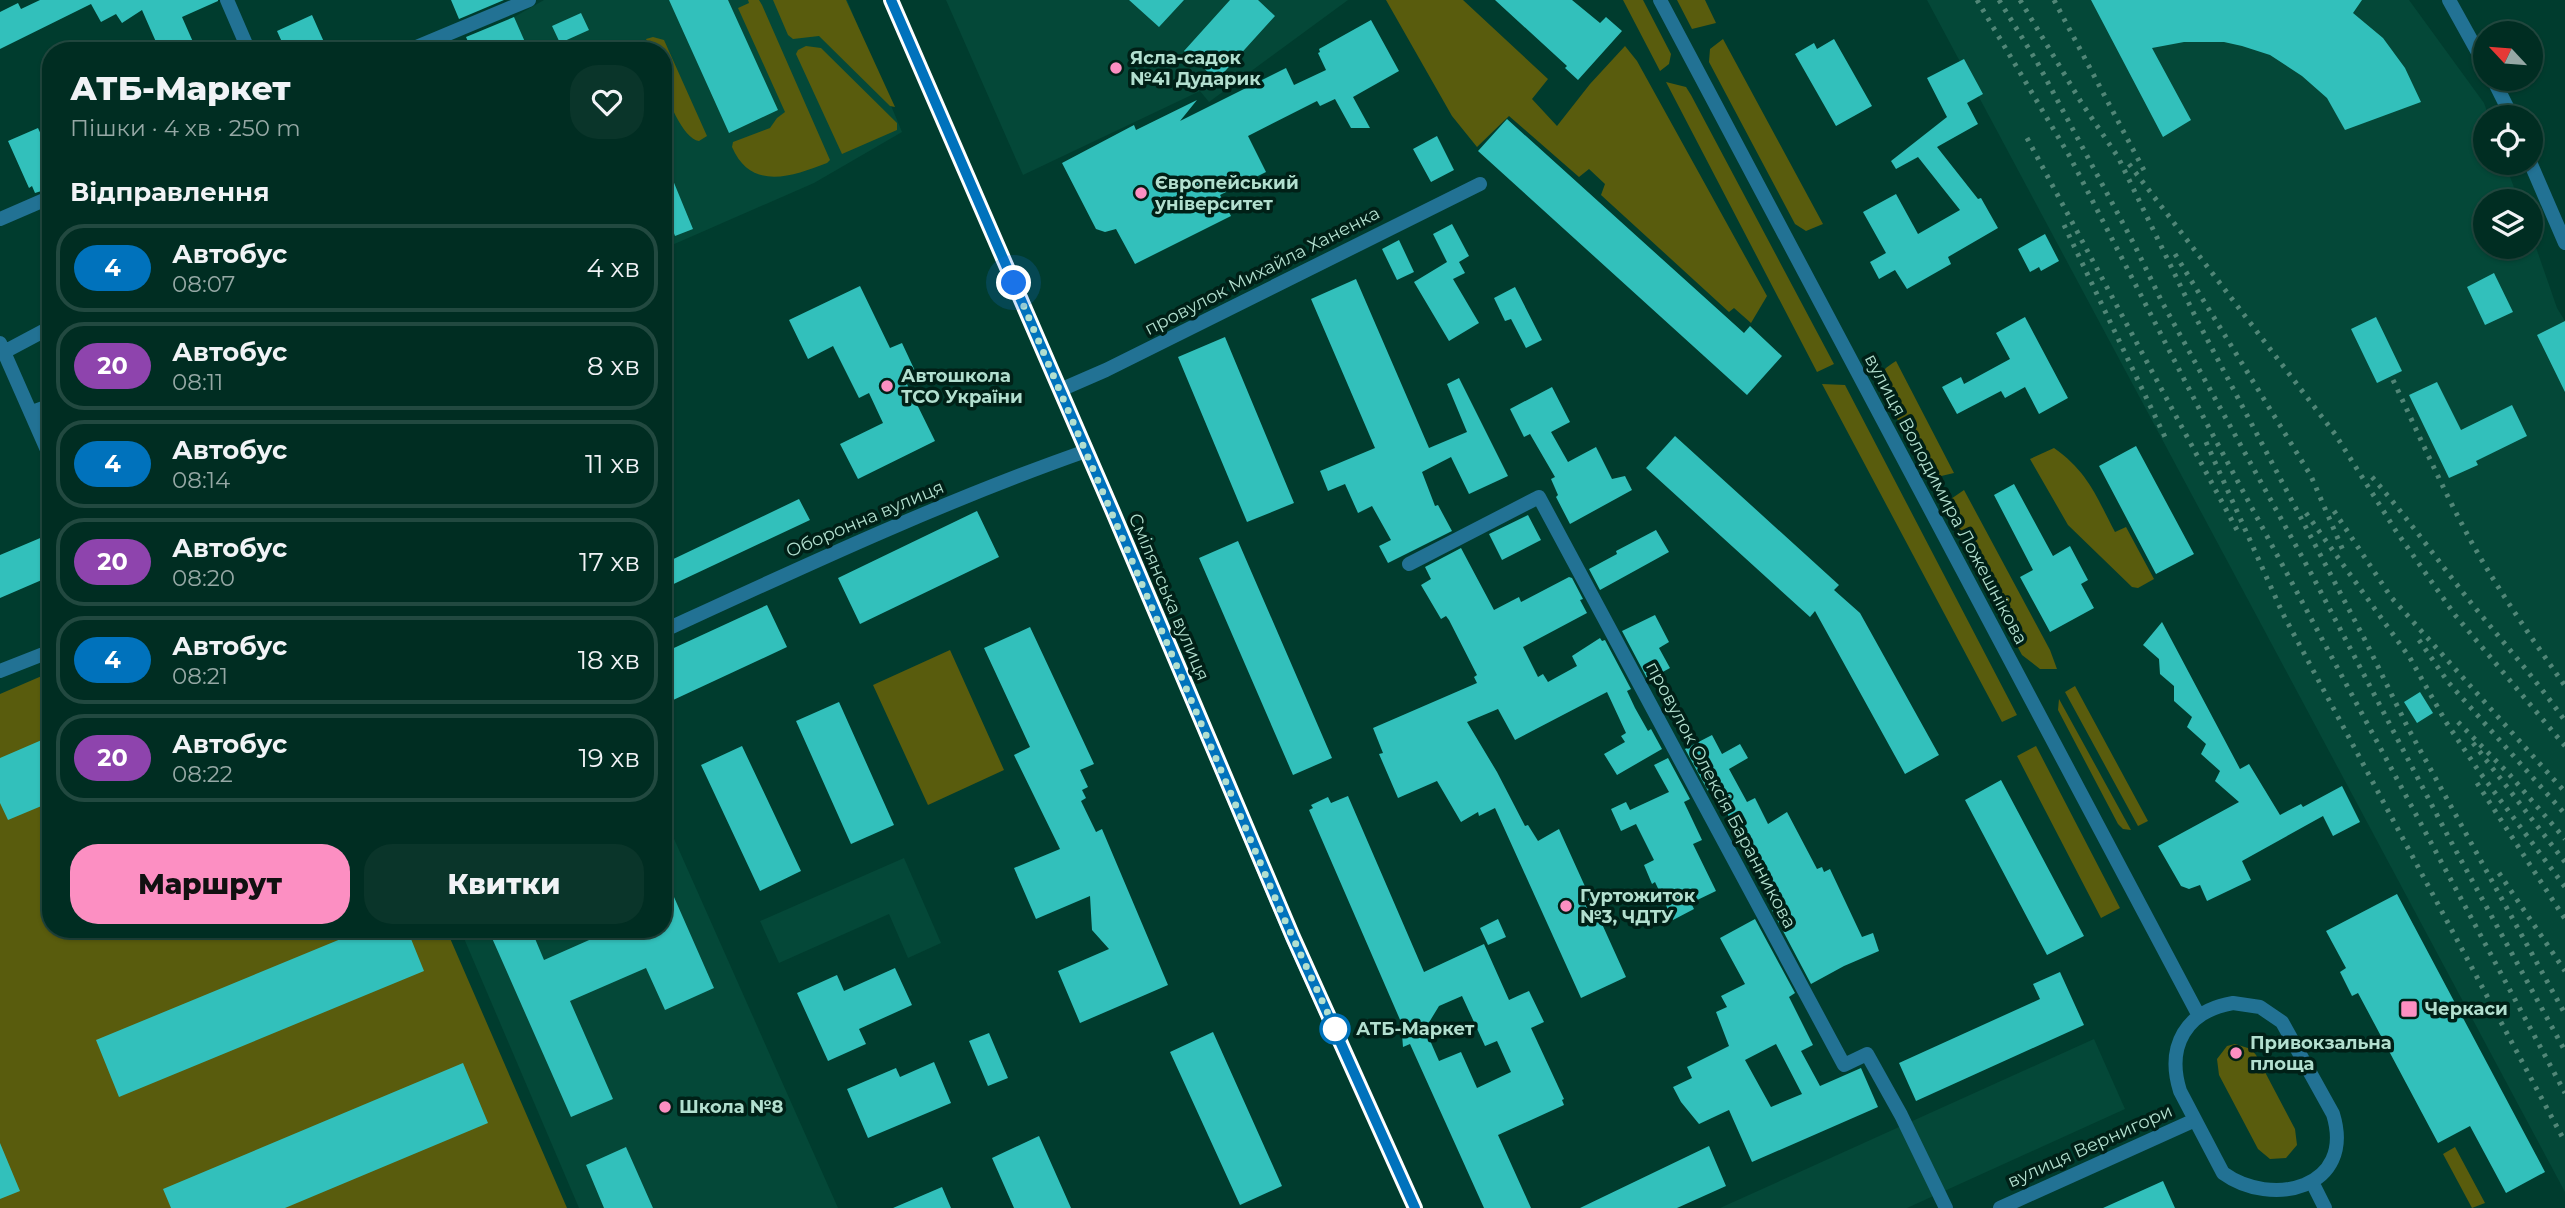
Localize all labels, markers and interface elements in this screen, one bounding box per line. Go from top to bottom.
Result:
north arrow [2473,21,2543,91]
map controls [2473,21,2543,259]
place label: Ясла-садок №41 Дударик [1130,47,1261,90]
marker: Ясла-садок №41 Дударик [1108,60,1124,76]
button: heart [570,65,644,139]
text: АТБ-Маркет [70,68,291,108]
button: locate [2473,105,2543,175]
text: Пішки · 4 хв · 250 m [70,114,301,142]
place label: Європейський університет [1154,172,1299,215]
text: Відправлення [70,176,269,208]
marker: Європейський університет [1133,185,1149,201]
button: layers [2473,189,2543,259]
street label: провулок Михайла Ханенка [1141,202,1383,340]
text: Автобус [172,238,287,270]
text: 4 хв [587,252,640,284]
text: 4 [104,253,121,282]
your location [996,265,1031,300]
text: 08:07 [172,270,235,298]
text: Автобус [172,336,287,368]
text: 8 хв [587,350,640,382]
street label: вулиця Володимира Ложешнікова [1860,350,2032,648]
text: 20 [97,351,128,380]
place label: Автошкола ТСО України [901,365,1023,408]
text: 08:11 [172,368,223,396]
marker: Автошкола ТСО України [879,378,895,394]
text: Автобус [172,434,287,466]
text: 11 хв [585,448,640,480]
text: 4 [104,449,121,478]
text: 08:14 [172,466,230,494]
street label: Оборонна вулиця [783,476,947,562]
street label: Смілянська вулиця [1124,510,1214,684]
text: Автобус [172,532,287,564]
text: 17 хв [579,546,640,578]
text: 20 [97,547,128,576]
text: 08:20 [172,564,235,592]
text: Автобус [172,630,287,662]
text: 18 хв [578,644,640,676]
text: 4 [104,645,121,674]
street label: провулок Олексія Баранникова [1641,658,1801,932]
text: 08:21 [172,662,228,690]
text: Автобус [172,728,287,760]
text: 19 хв [578,742,640,774]
text: 20 [97,743,128,772]
text: 08:22 [172,760,233,788]
button: Маршрут [70,844,350,924]
button: Квитки [364,844,644,924]
place label: Гуртожиток №3, ЧДТУ [1580,885,1696,928]
marker: Гуртожиток №3, ЧДТУ [1558,898,1574,914]
place label: Черкаси [2425,998,2508,1020]
marker: Черкаси [2399,999,2419,1019]
marker: АТБ-Маркет [1320,1014,1350,1044]
place label: АТБ-Маркет [1356,1018,1475,1040]
place label: Привокзальна площа [2250,1032,2392,1075]
marker: Привокзальна площа [2228,1045,2244,1061]
place label: Школа №8 [679,1096,784,1118]
marker: Школа №8 [657,1099,673,1115]
street label: вулиця Вернигори [2004,1100,2176,1192]

